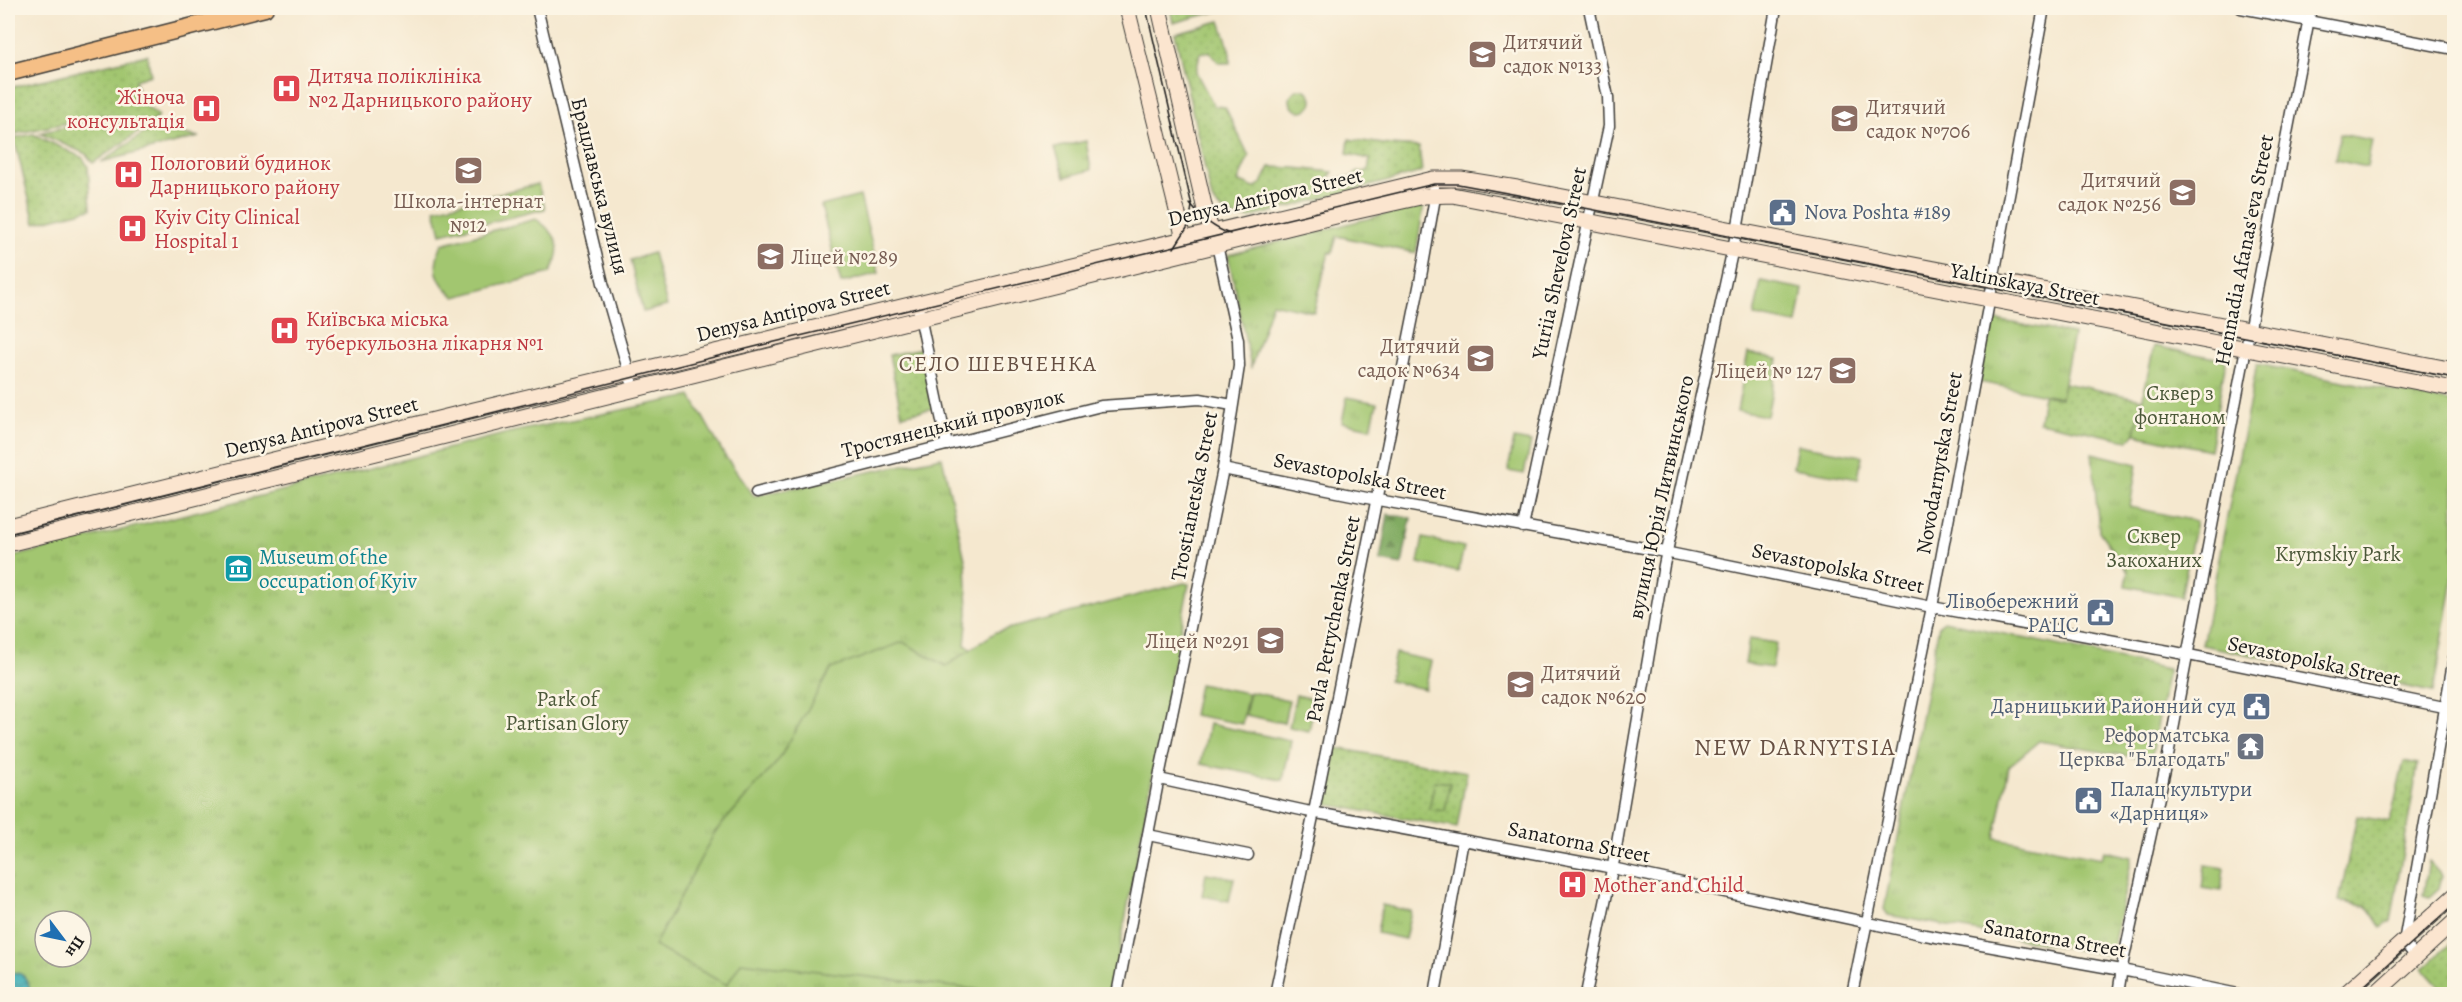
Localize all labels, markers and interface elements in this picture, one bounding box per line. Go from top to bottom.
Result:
place label: Дитячий садок №133 [1503,28,1602,80]
school or university icon: Дитячий садок №133 [1466,38,1498,70]
place label: Дитяча поліклініка №2 Дарницького району [308,62,532,114]
hospital icon: Дитяча поліклініка №2 Дарницького району [271,72,303,104]
place label: Жіноча консультація [67,83,185,135]
hospital icon: Жіноча консультація [190,93,222,125]
place label: Дитячий садок №706 [1866,93,1971,145]
street label: Брацлавська вулиця [564,94,636,278]
school or university icon: Дитячий садок №706 [1829,103,1861,135]
street label: Hennadia Afanas'eva Street [2208,132,2280,368]
place label: Пологовий будинок Дарницького району [150,149,340,201]
school or university icon: Школа-інтернат №12 [452,154,484,186]
hospital icon: Пологовий будинок Дарницького району [113,159,145,191]
street label: Denysa Antipova Street [1165,161,1365,233]
street label: Yuriia Shevelova Street [1525,164,1593,363]
place label: Дитячий садок №256 [2058,166,2161,218]
school or university icon: Дитячий садок №256 [2166,176,2198,208]
place label: Школа-інтернат №12 [393,187,543,239]
public building icon: Nova Poshta #189 [1767,196,1799,228]
place label: Nova Poshta #189 [1804,198,1951,226]
place label: Kyiv City Clinical Hospital 1 [154,203,300,255]
hospital icon: Kyiv City Clinical Hospital 1 [117,213,149,245]
school or university icon: Ліцей №289 [754,241,786,273]
place label: Ліцей №289 [791,243,898,271]
street label: Yaltinskaya Street [1947,256,2102,312]
street label: Denysa Antipova Street [693,273,893,349]
place label: Київська міська туберкульозна лікарня №1 [306,305,543,357]
hospital icon: Київська міська туберкульозна лікарня №1 [269,315,301,347]
place label: Дитячий садок №634 [1357,332,1460,384]
school or university icon: Дитячий садок №634 [1465,342,1497,374]
district label: СЕЛО ШЕВЧЕНКА [899,349,1097,379]
school or university icon: Ліцей № 127 [1827,355,1859,387]
place label: Ліцей № 127 [1715,357,1822,385]
street label: Novodarnytska Street [1909,369,1969,556]
street label: вулиця Юрія Литвинського [1621,372,1701,622]
park label: Сквер з фонтаном [2134,379,2226,431]
street label: Тростянецький провулок [839,382,1067,464]
street label: Denysa Antipova Street [221,389,421,465]
street label: Trostianetska Street [1164,409,1224,583]
street label: Sevastopolska Street [1271,446,1449,506]
street label: Pavla Petrychenka Street [1299,513,1367,725]
park label: Сквер Закоханих [2106,522,2203,574]
street label: Sevastopolska Street [1749,536,1927,600]
park label: Krymskiy Park [2275,540,2402,568]
place label: Museum of the occupation of Kyiv [259,543,418,595]
museum icon: Museum of the occupation of Kyiv [222,553,254,585]
place label: Лівобережний РАЦС [1946,587,2079,639]
public building icon: Лівобережний РАЦС [2084,597,2116,629]
school or university icon: Ліцей №291 [1254,625,1286,657]
place label: Ліцей №291 [1145,627,1249,655]
street label: Sevastopolska Street [2225,629,2403,693]
place label: Дитячий садок №620 [1541,659,1646,711]
school or university icon: Дитячий садок №620 [1504,669,1536,701]
park label: Park of Partisan Glory [506,685,629,737]
public building icon: Дарницький Районний суд [2241,690,2273,722]
place label: Дарницький Районний суд [1991,692,2236,720]
place label: Реформатська Церква "Благодать" [2059,721,2230,773]
district label: NEW DARNYTSIA [1694,731,1896,763]
temple icon: Реформатська Церква "Благодать" [2235,731,2267,763]
place label: Палац культури «Дарниця» [2110,775,2252,827]
public building icon: Палац культури «Дарниця» [2073,785,2105,817]
street label: Sanatorna Street [1505,814,1653,870]
hospital icon: Mother and Child [1556,869,1588,901]
place label: Mother and Child [1593,871,1745,899]
north arrow [33,909,93,969]
street label: Sanatorna Street [1982,912,2129,964]
text: Пн [60,932,90,961]

